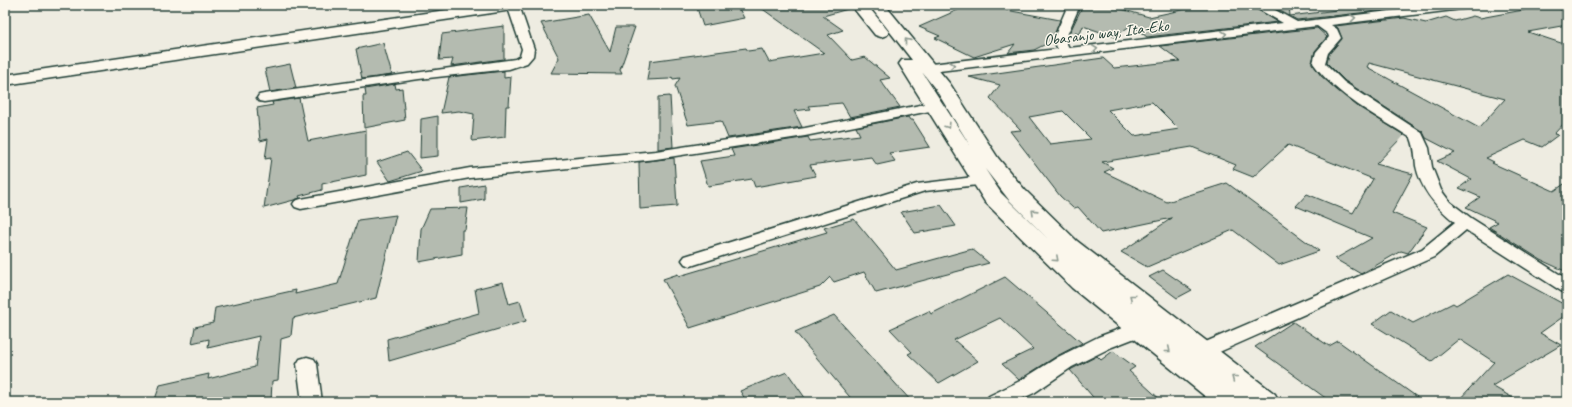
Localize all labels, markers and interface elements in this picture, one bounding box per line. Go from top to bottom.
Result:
one-way arrow [1350,14,1356,23]
street label: Obasanjo way, Ita-Eko [1043,15,1171,51]
one-way arrow [1221,30,1227,39]
one-way arrow [905,38,912,45]
one-way arrow [1092,45,1098,54]
one-way arrow [948,61,955,70]
one-way arrow [944,122,951,129]
one-way arrow [1031,209,1039,217]
one-way arrow [1051,254,1059,262]
one-way arrow [1130,295,1137,302]
one-way arrow [1163,345,1170,352]
one-way arrow [1232,376,1239,383]

